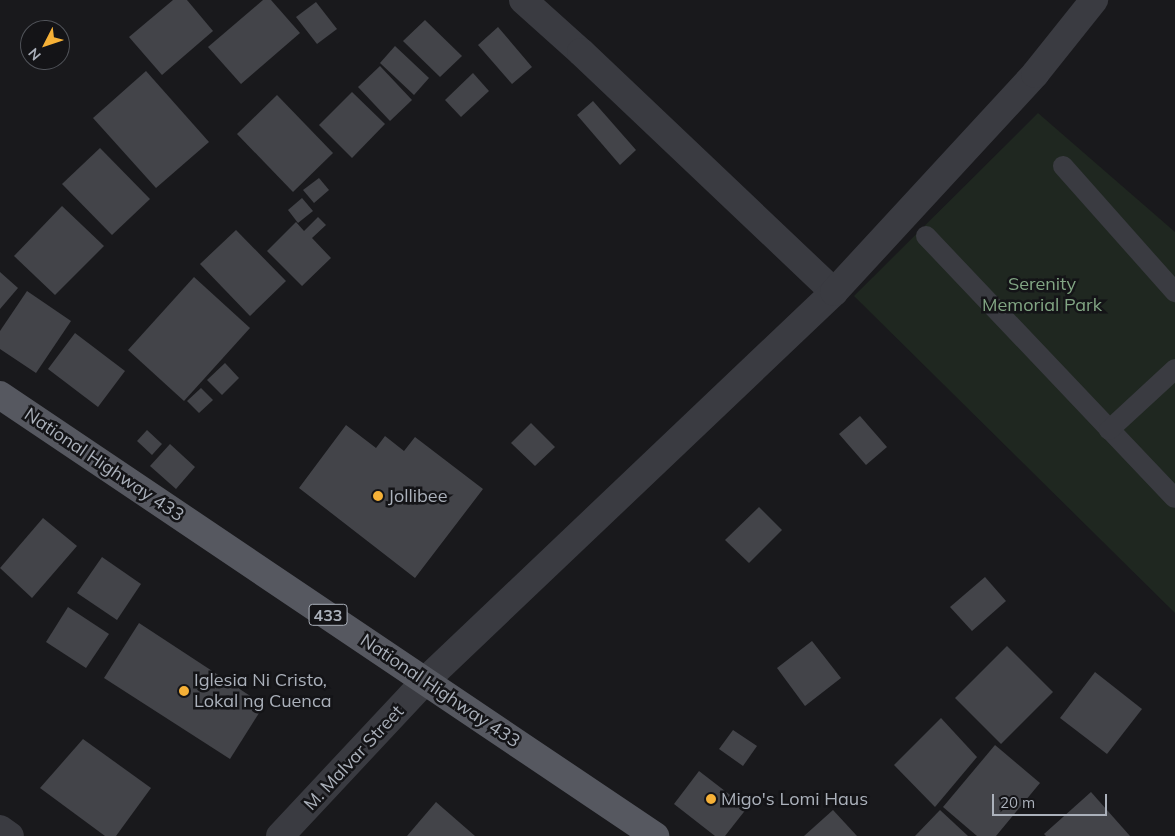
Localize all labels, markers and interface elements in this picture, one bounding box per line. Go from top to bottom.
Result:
north arrow [20,20,70,70]
text: N [24,44,45,64]
park label: Serenity Memorial Park [982,274,1102,316]
street label: National Highway 433 [20,404,188,526]
place label: Jollibee [388,485,447,507]
marker: Jollibee [372,490,384,502]
road number: 433 [308,602,348,628]
street label: National Highway 433 [356,630,524,752]
place label: Iglesia Ni Cristo, Lokal ng Cuenca [194,670,332,712]
marker: Iglesia Ni Cristo, Lokal ng Cuenca [178,685,190,697]
street label: M. Malvar Street [300,701,408,815]
scale bar [995,784,1110,816]
place label: Migo's Lomi Haus [721,788,868,810]
marker: Migo's Lomi Haus [705,793,717,805]
text: 20 m [1000,793,1035,812]

